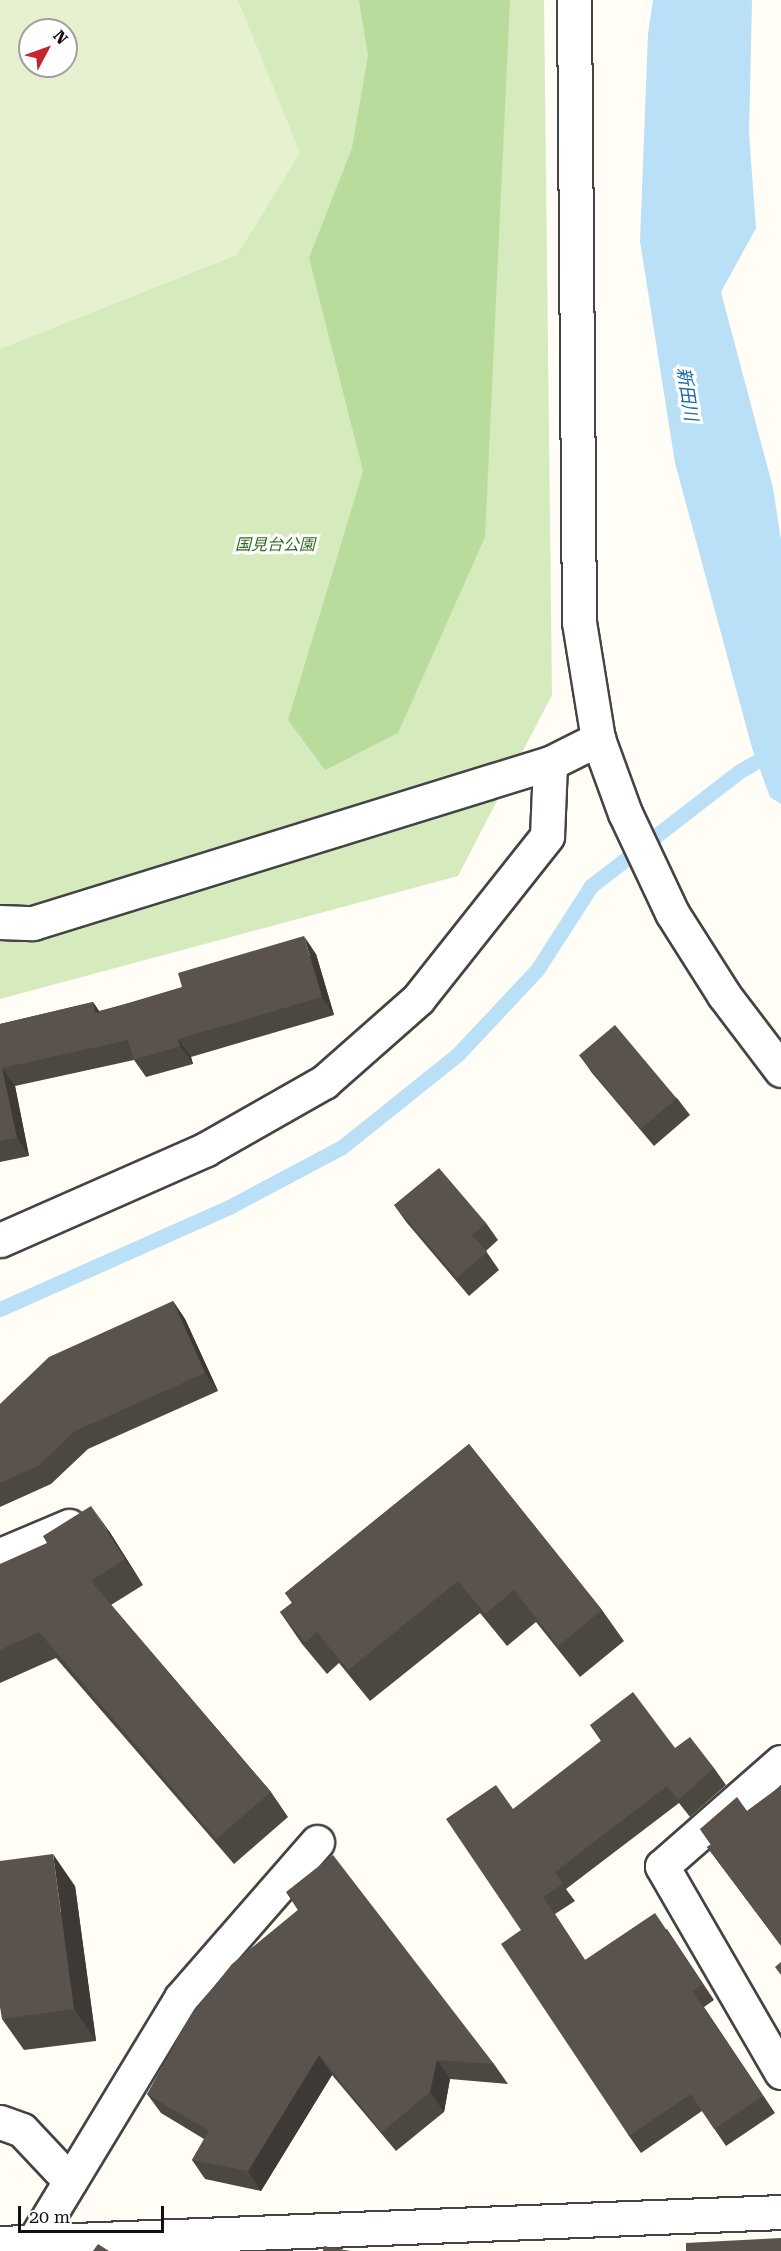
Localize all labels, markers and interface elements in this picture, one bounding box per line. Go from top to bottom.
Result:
north arrow [18,18,78,78]
text: N [49,26,72,48]
water label: 新田川 [672,366,702,422]
park label: 国見台公園 [235,535,315,555]
scale bar [21,2194,166,2232]
text: 20 m [29,2206,70,2227]

